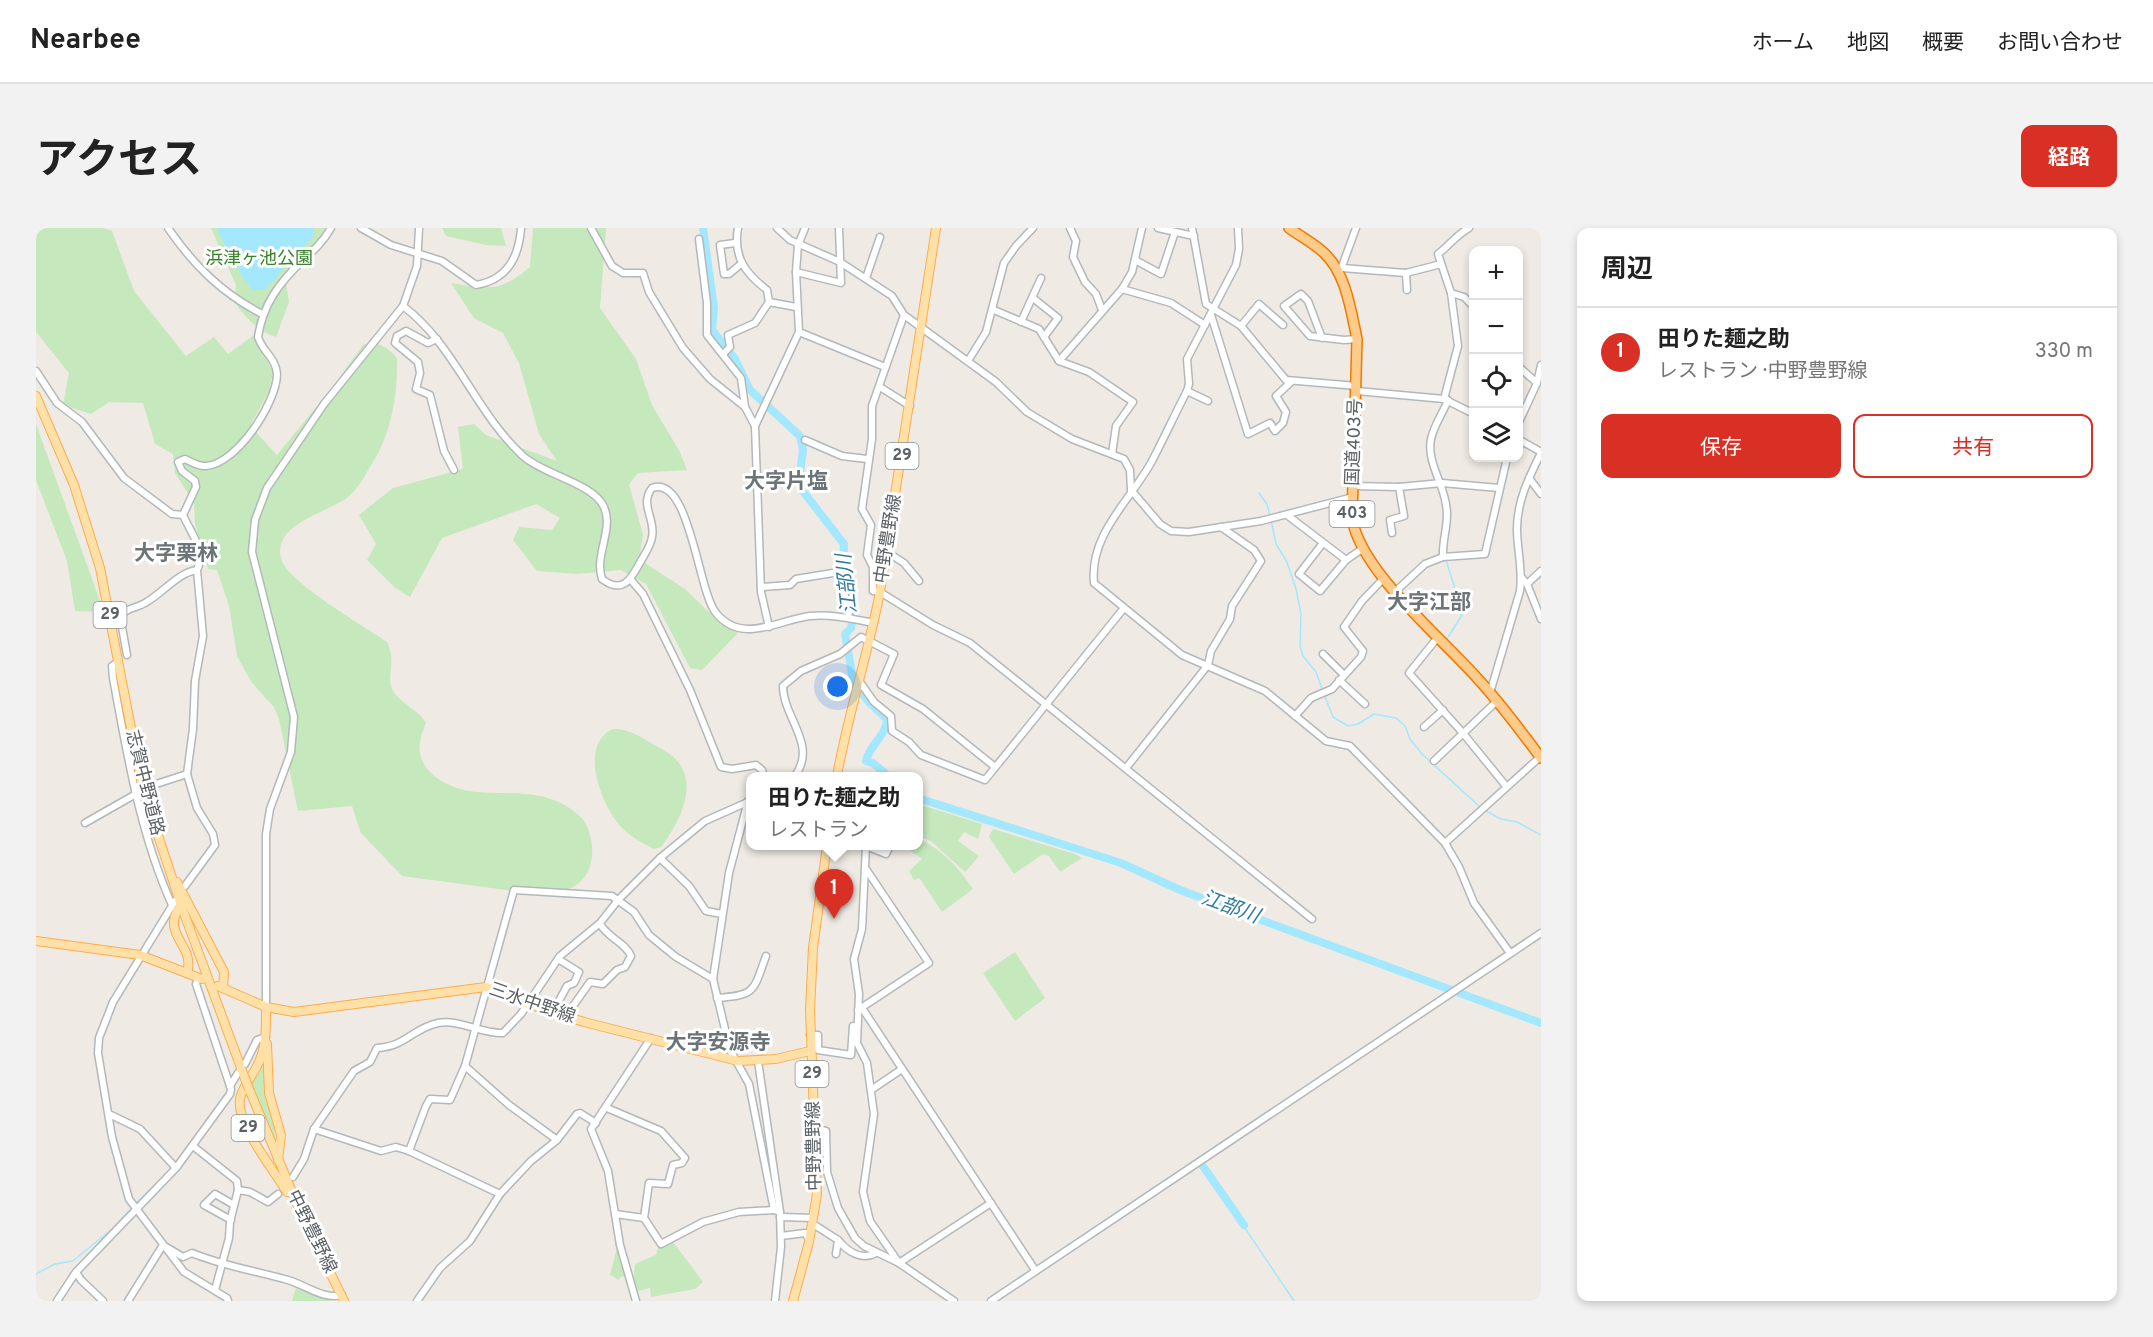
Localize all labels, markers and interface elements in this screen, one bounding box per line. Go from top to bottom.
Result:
text: Nearbee [30,23,141,59]
text: ホーム [1752,30,1814,57]
text: 地図 [1847,30,1889,57]
text: 概要 [1922,30,1964,57]
text: お問い合わせ [1997,30,2123,57]
button: 経路 [2021,125,2117,187]
text: アクセス [36,136,202,189]
map controls [1469,246,1523,462]
button: + [1469,246,1523,300]
park label: 浜津ヶ池公園 [205,248,313,271]
text: 周辺 [1601,254,1653,287]
button: − [1469,300,1523,354]
text: 田りた麺之助 [1658,327,1790,354]
text: 1 [1617,339,1625,365]
text: 330 m [2035,339,2093,365]
button: locate [1469,354,1523,408]
text: レストラン · 中野豊野線 [1658,359,1867,385]
street label: 国道403号 [1342,398,1368,486]
button: layers [1469,408,1523,462]
button: 保存 [1601,414,1841,478]
button: 共有 [1853,414,2093,478]
road number: 29 [886,443,918,469]
district label: 大字片塩 [744,469,828,496]
street label: 中野豊野線 [871,493,907,585]
road number: 403 [1330,501,1374,527]
district label: 大字栗林 [134,541,218,568]
water label: 江部川 [832,551,864,615]
district label: 大字江部 [1387,590,1471,617]
road number: 29 [94,602,126,628]
your location [823,672,852,701]
street label: 志賀中野道路 [120,728,168,838]
popup [746,772,923,850]
text: 田りた麺之助 [768,786,901,813]
text: レストラン [768,818,868,844]
pin: 1 [814,870,854,919]
water label: 江部川 [1197,886,1265,931]
street label: 三水中野線 [486,978,578,1030]
district label: 大字安源寺 [666,1030,771,1057]
road number: 29 [796,1061,828,1087]
street label: 中野豊野線 [803,1101,827,1191]
road number: 29 [232,1115,264,1141]
street label: 中野豊野線 [281,1187,341,1277]

